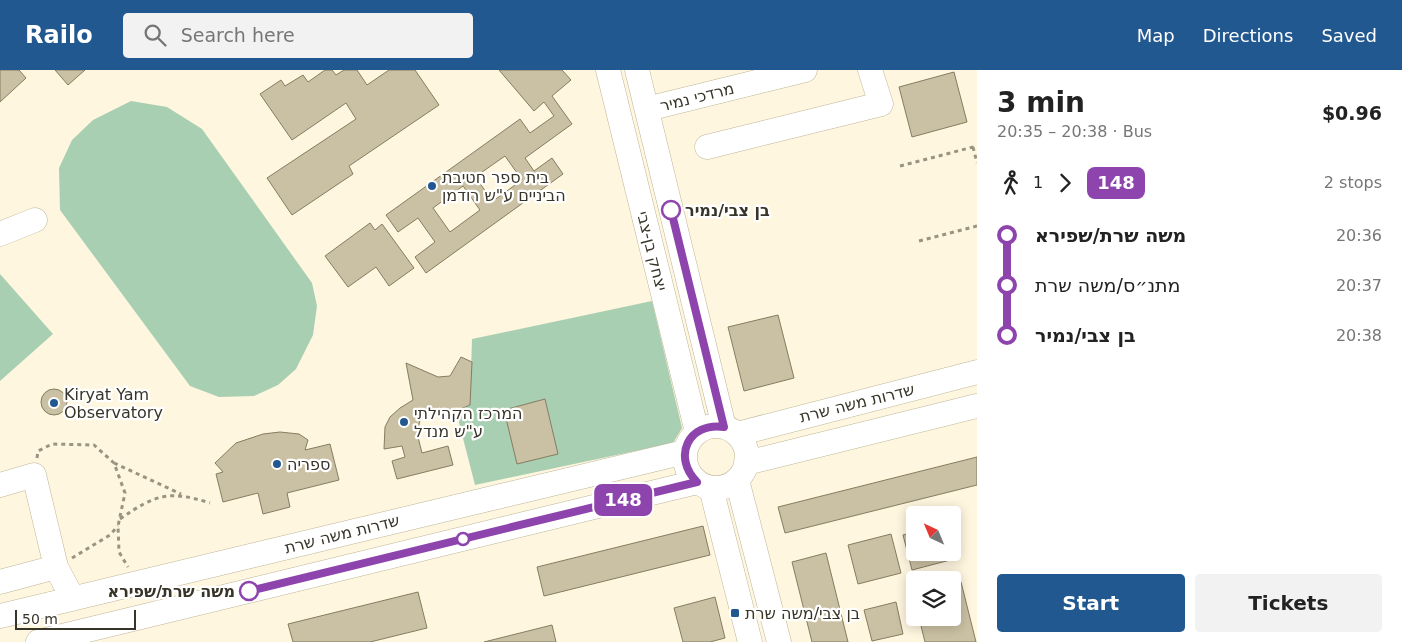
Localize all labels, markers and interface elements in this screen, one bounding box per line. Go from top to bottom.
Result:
search box [123,13,473,58]
text: Railo [25,21,93,49]
icon: search [141,21,169,49]
text: Search here [181,24,295,46]
text: Map [1137,25,1175,46]
text: Directions [1203,25,1293,46]
text: Saved [1321,25,1377,46]
street label: מרדכי נמיר [658,79,736,115]
text: 3 min [997,86,1085,119]
text: $0.96 [1322,102,1382,124]
text: 20:35 – 20:38 · Bus [997,122,1152,141]
place label: בית ספר חטיבת הביניים ע"ש רודמן [442,168,566,205]
icon: walk [997,169,1025,197]
icon: forward [1051,169,1079,197]
text: 148 [1097,172,1135,193]
text: 1 [1033,173,1043,192]
text: 2 stops [1324,173,1382,192]
marker: בית ספר חטיבת הביניים ע"ש רודמן [426,180,438,192]
marker: בן צבי/נמיר [661,200,681,220]
place label: בן צבי/נמיר [685,201,770,220]
street label: יצחק בן-צבי [633,209,671,293]
text: משה שרת/שפירא [1035,224,1186,246]
text: 20:36 [1336,226,1382,245]
text: מתנ״ס/משה שרת [1035,274,1180,296]
text: 20:37 [1336,276,1382,295]
text: בן צבי/נמיר [1035,324,1136,346]
text: 20:38 [1336,326,1382,345]
street label: שדרות משה שרת [798,380,916,426]
place label: Kiryat Yam Observatory [64,385,163,422]
marker: Kiryat Yam Observatory [48,397,60,409]
place label: המרכז הקהילתי ע"ש מנדל [414,404,522,441]
marker: המרכז הקהילתי ע"ש מנדל [398,416,410,428]
place label: ספריה [287,455,330,474]
marker: ספריה [271,458,283,470]
line badge: 148 [594,484,652,516]
text: 148 [604,489,642,510]
north arrow [906,506,961,561]
map controls [906,506,961,626]
street label: שדרות משה שרת [283,511,401,557]
unlabelled marker [456,532,470,546]
button: layers [906,571,961,626]
button: Start [997,574,1185,632]
button: Tickets [1195,574,1382,632]
marker: משה שרת/שפירא [239,581,259,601]
place label: משה שרת/שפירא [108,582,235,601]
place label: בן צבי/משה שרת [745,604,860,623]
scale bar [15,607,136,630]
marker: בן צבי/משה שרת [729,607,741,619]
text: 50 m [22,611,58,627]

